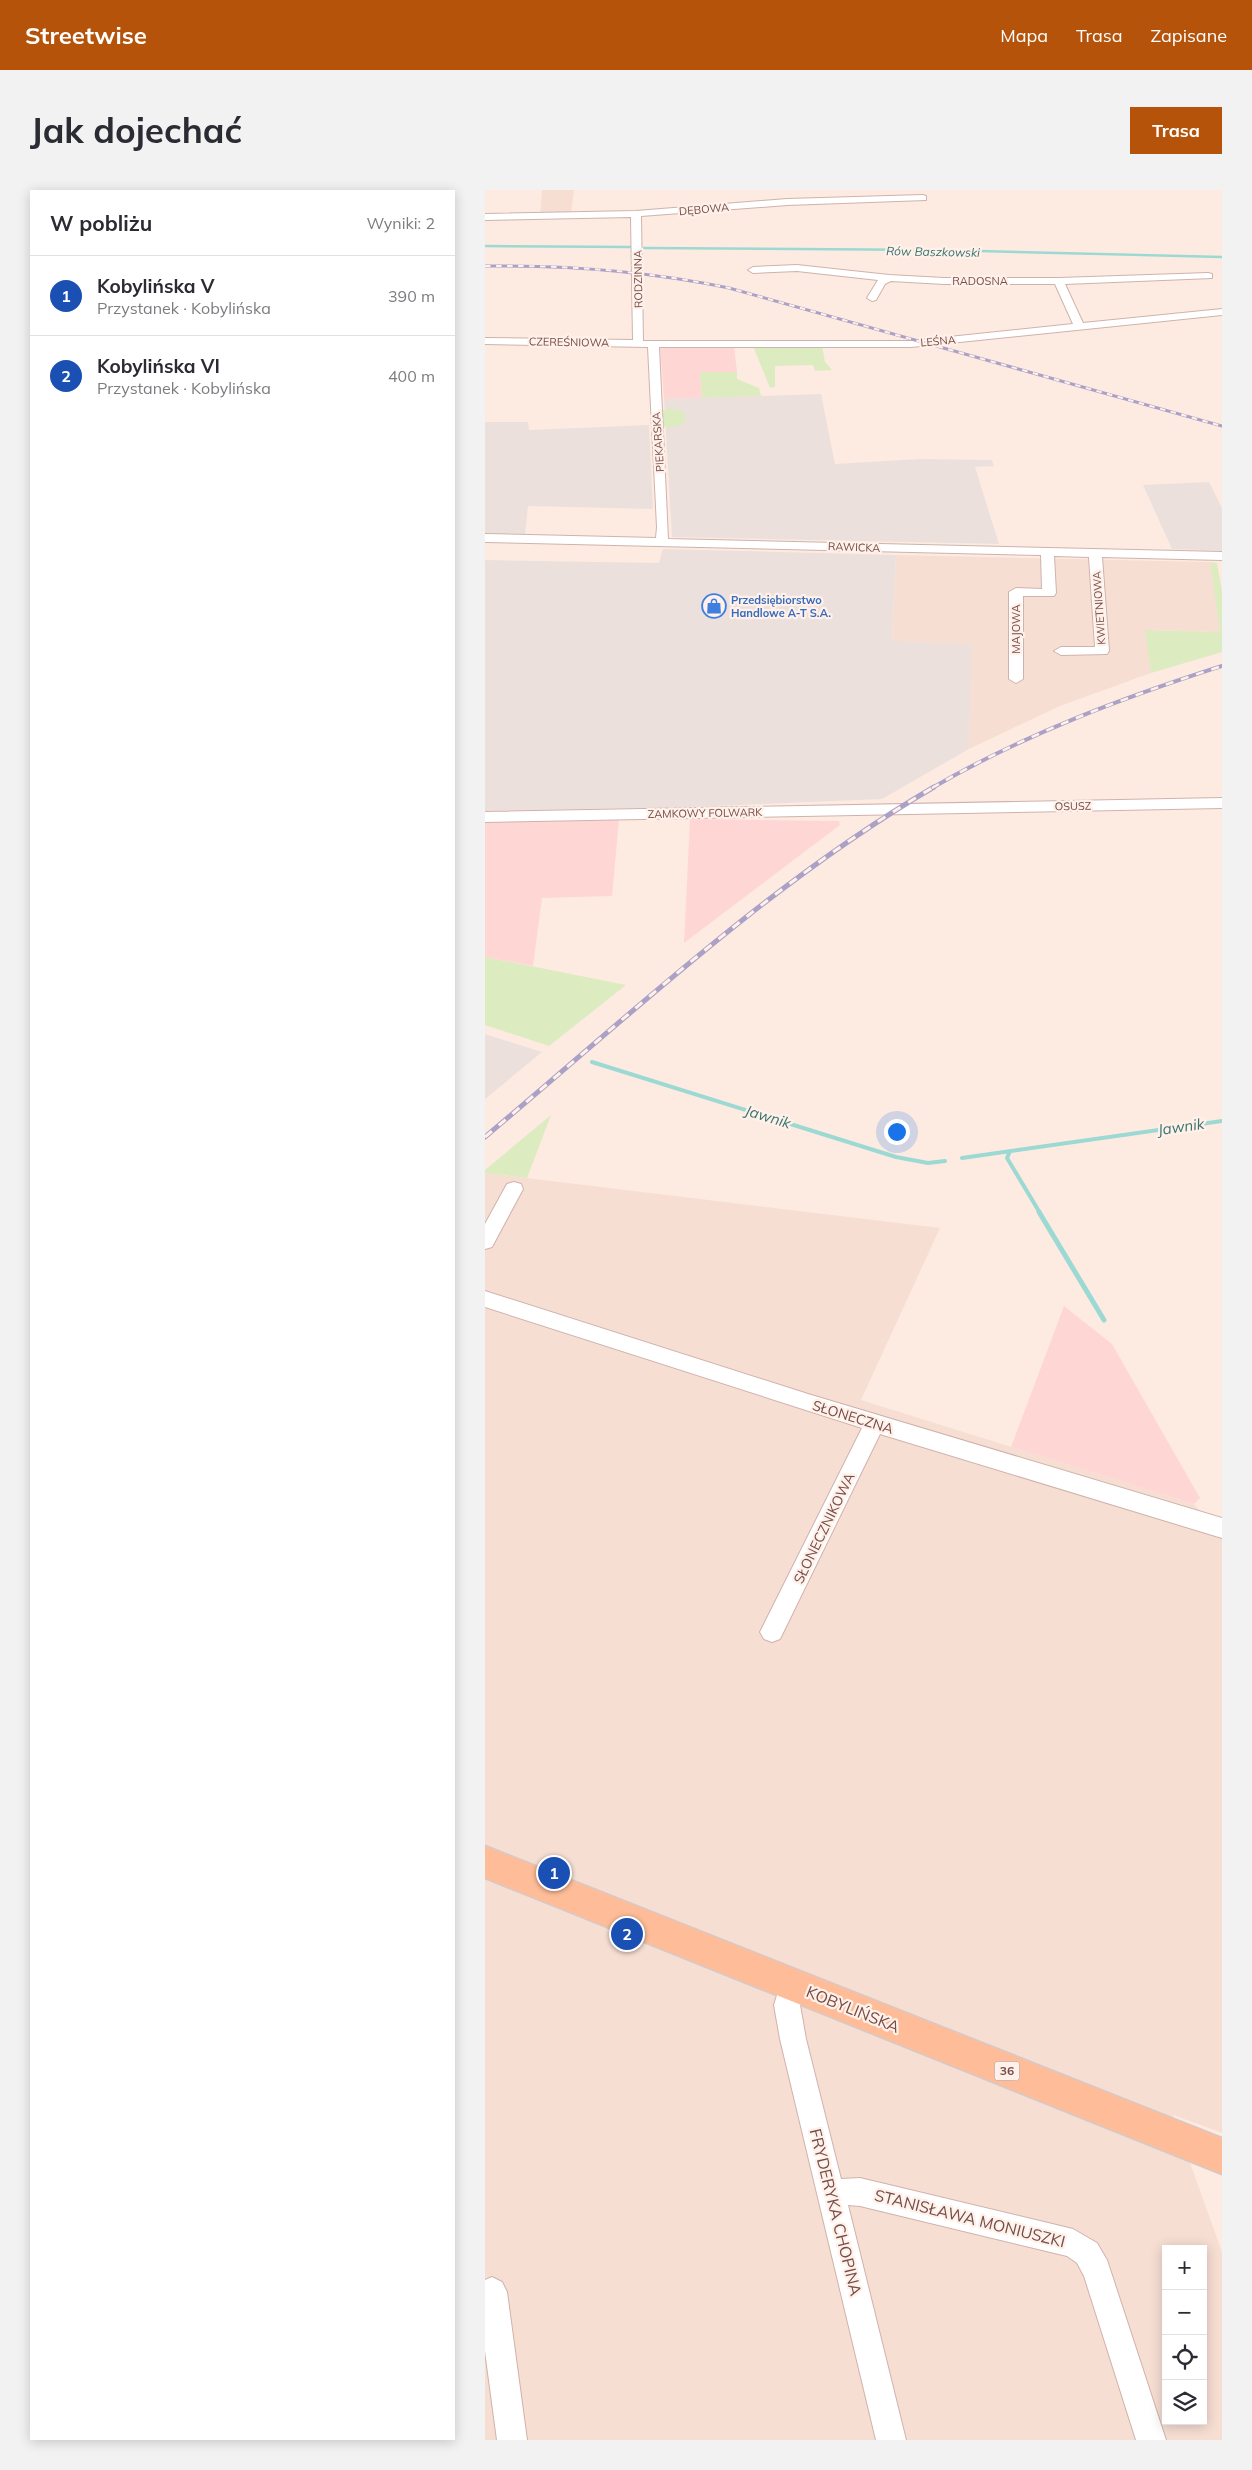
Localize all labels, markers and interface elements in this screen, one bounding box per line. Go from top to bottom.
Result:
text: Streetwise [25,20,147,50]
text: Mapa [1000,24,1048,47]
text: Trasa [1076,24,1123,47]
text: Zapisane [1151,24,1227,47]
button: Trasa [1130,107,1222,154]
text: Jak dojechać [30,108,242,152]
street label: DĘBOWA [678,200,730,218]
text: W pobliżu [50,210,152,236]
text: Wyniki: 2 [366,213,435,233]
water label: Rów Baszkowski [886,243,980,260]
street label: RODZINNA [630,250,646,308]
text: Kobylińska V [97,274,215,298]
street label: RADOSNA [952,274,1008,288]
text: 1 [61,286,71,306]
text: 390 m [388,286,435,306]
text: Przystanek · Kobylińska [97,298,271,318]
street label: LEŚNA [920,332,956,350]
street label: CZEREŚNIOWA [529,334,609,350]
text: Kobylińska VI [97,354,220,378]
text: 2 [61,366,71,386]
text: 400 m [388,366,435,386]
text: Przystanek · Kobylińska [97,378,271,398]
street label: PIEKARSKA [649,411,667,473]
street label: RAWICKA [828,539,880,555]
street label: KWIETNIOWA [1089,571,1109,645]
shop icon: Przedsiębiorstwo Handlowe A-T S.A. [701,593,727,619]
place label: Przedsiębiorstwo Handlowe A-T S.A. [731,593,831,620]
street label: MAJOWA [1009,604,1023,654]
street label: OSUSZ [1055,799,1092,813]
street label: ZAMKOWY FOLWARK [648,805,763,821]
water label: Jawnik [741,1100,795,1133]
water label: Jawnik [1154,1114,1207,1139]
your location [884,1119,910,1145]
street label: SŁONECZNA [810,1396,896,1438]
street label: SŁONECZNIKOWA [789,1469,859,1586]
pin: 1 [538,1854,570,1892]
pin: 2 [611,1915,643,1953]
street label: KOBYLIŃSKA [803,1981,903,2037]
road number: 36 [995,2062,1019,2080]
street label: FRYDERYKA CHOPINA [806,2126,867,2298]
street label: STANISŁAWA MONIUSZKI [873,2185,1067,2251]
map controls [1162,2245,1207,2425]
button: + [1162,2245,1207,2290]
button: − [1162,2290,1207,2335]
button: locate [1162,2335,1207,2380]
button: layers [1162,2380,1207,2425]

